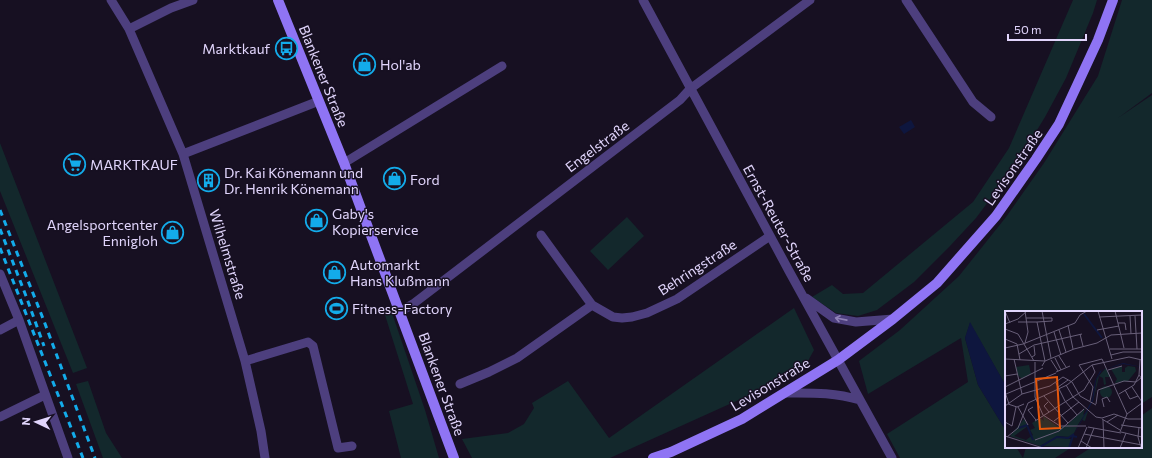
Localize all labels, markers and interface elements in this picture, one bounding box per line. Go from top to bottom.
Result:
scale bar [1008,16,1086,42]
street label: Blankener Straße [296,22,352,130]
text: 50 m [1014,22,1042,36]
bus stop icon: Marktkauf [273,35,299,61]
place label: Marktkauf [202,40,270,57]
shop icon: Hol'ab [351,51,377,77]
place label: Hol'ab [380,56,421,73]
street label: Engelstraße [562,117,632,175]
street label: Levisonstraße [980,125,1046,209]
supermarket icon: MARKTKAUF [62,151,88,177]
place label: MARKTKAUF [90,156,178,173]
street label: Ernst-Reuter-Straße [740,162,818,284]
place label: Dr. Kai Könemann und Dr. Henrik Könemann [224,164,363,197]
shop icon: Ford [381,166,407,192]
building icon: Dr. Kai Könemann und Dr. Henrik Könemann [196,167,222,193]
place label: Ford [410,171,440,188]
place label: Gaby's Kopierservice [332,205,418,238]
street label: Wilhelmstraße [206,207,250,301]
shop icon: Gaby's Kopierservice [303,208,329,234]
place label: Angelsportcenter Ennigloh [47,216,158,249]
shop icon: Angelsportcenter Ennigloh [160,219,186,245]
street label: Behringstraße [655,235,739,299]
place label: Automarkt Hans Klußmann [350,256,450,289]
shop icon: Automarkt Hans Klußmann [322,259,348,285]
sports icon: Fitness-Factory [324,295,350,321]
place label: Fitness-Factory [352,300,452,317]
inset map [1005,311,1142,448]
one-way arrow [835,315,848,323]
street label: Blankener Straße [415,330,469,438]
street label: Levisonstraße [727,354,813,414]
north arrow [16,402,56,442]
text: N [19,417,32,426]

